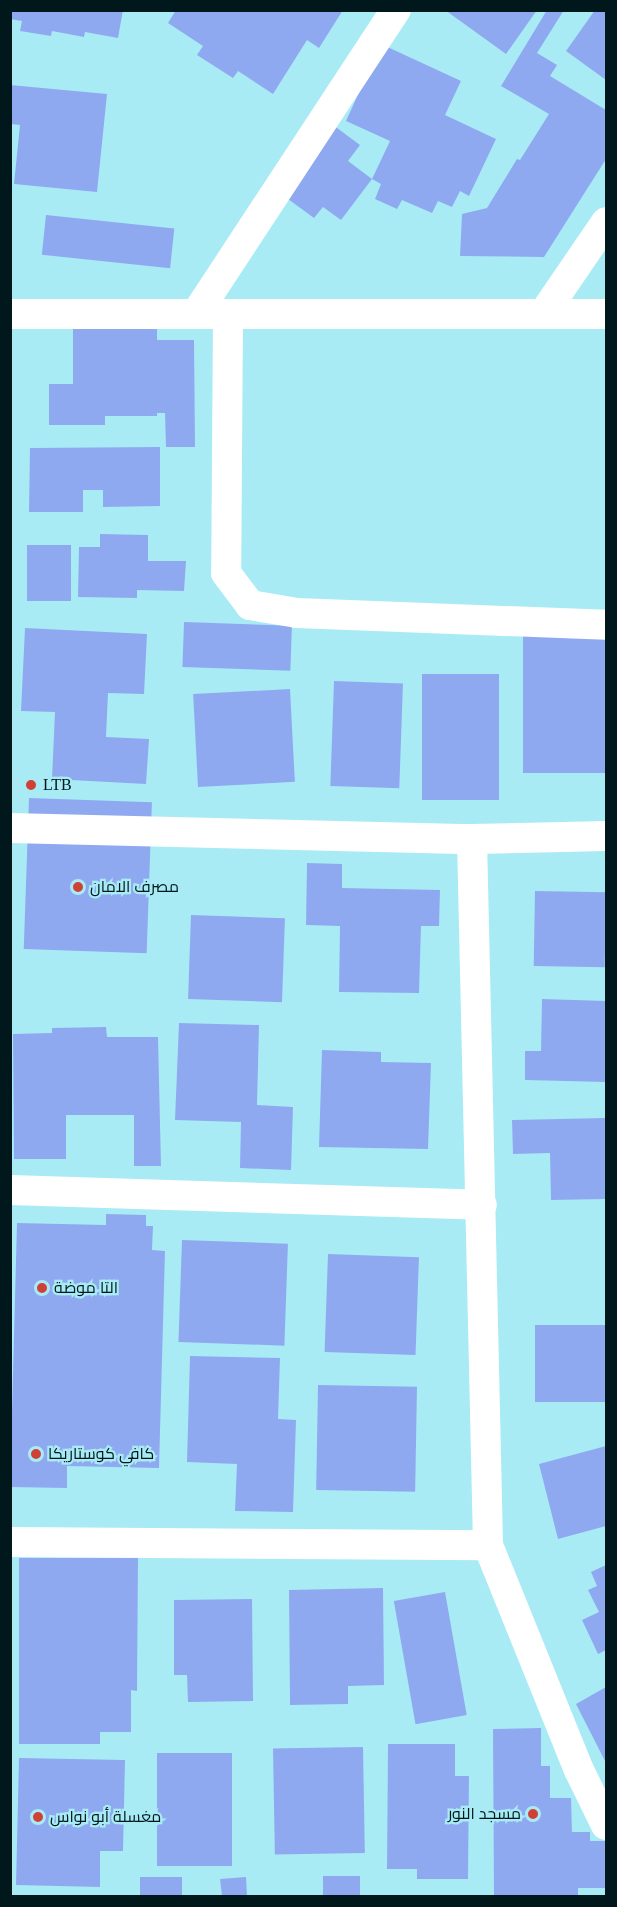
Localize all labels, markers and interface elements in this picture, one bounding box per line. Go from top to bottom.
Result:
place label: LTB [43,775,72,795]
marker: LTB [24,778,38,792]
place label: مصرف الامان [90,877,179,897]
marker: مصرف الامان [71,880,85,894]
place label: التا موضة [54,1278,118,1298]
marker: التا موضة [35,1281,49,1295]
place label: كافي كوستاريكا [48,1444,154,1464]
marker: كافي كوستاريكا [29,1447,43,1461]
place label: مسجد النور [448,1804,521,1824]
place label: مغسلة أبو نواس [50,1807,161,1827]
marker: مسجد النور [526,1807,540,1821]
marker: مغسلة أبو نواس [31,1810,45,1824]

